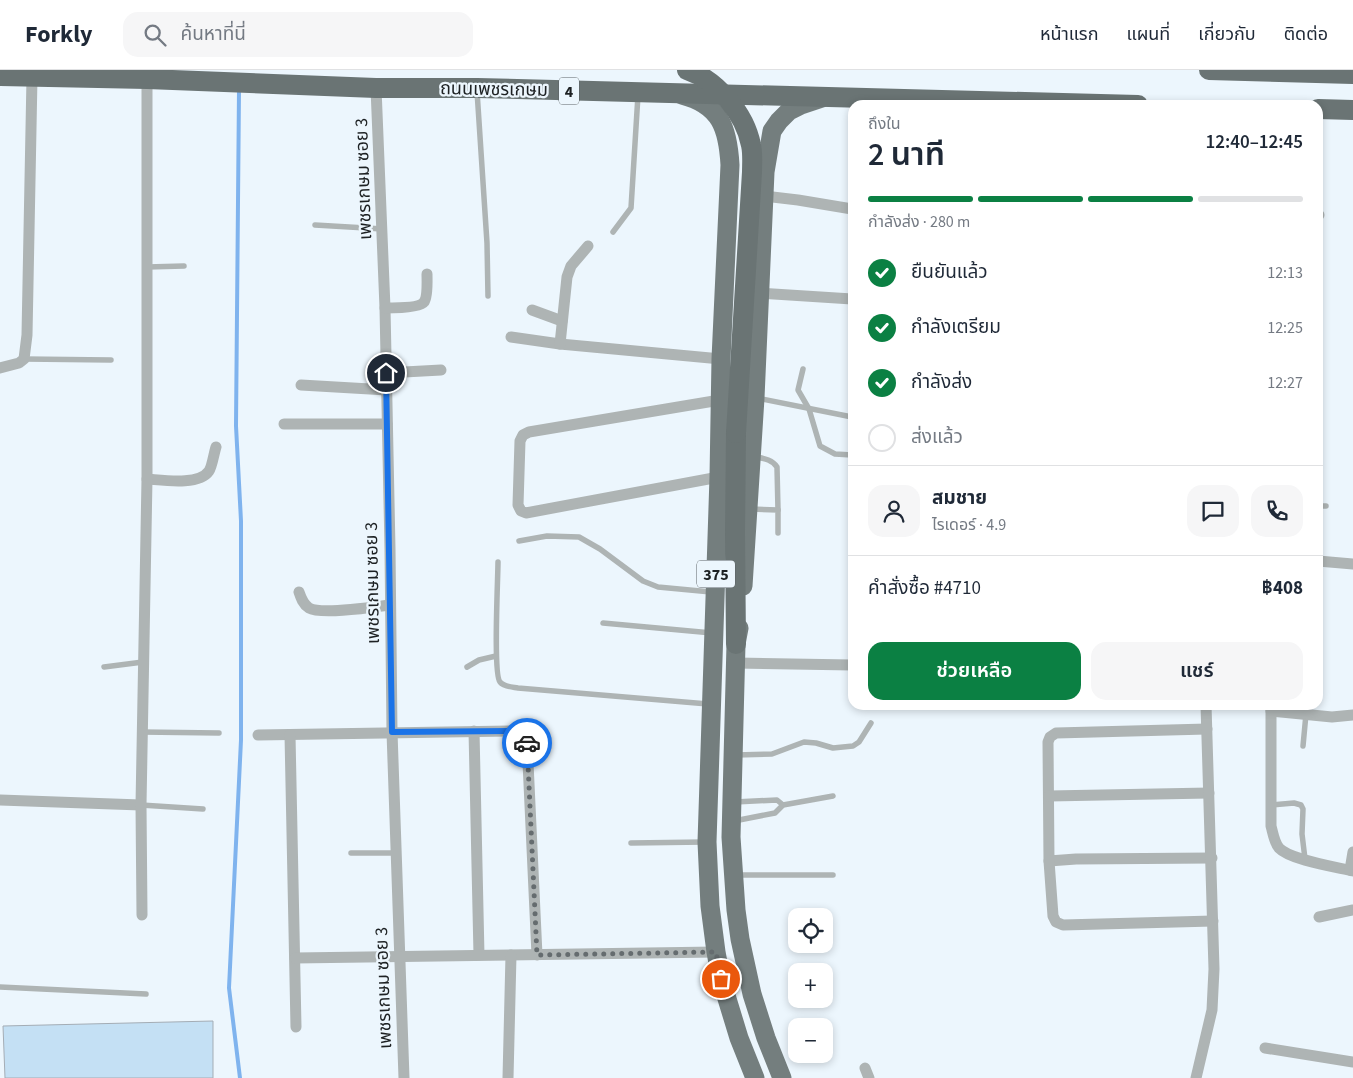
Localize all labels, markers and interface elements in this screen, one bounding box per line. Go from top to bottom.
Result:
search box [123,12,473,57]
text: Forkly [25,17,93,52]
icon: search [141,21,169,49]
text: ค้นหาที่นี่ [181,21,246,48]
text: หน้าแรก [1040,22,1098,47]
text: แผนที่ [1126,22,1170,47]
text: เกี่ยวกับ [1198,22,1256,47]
text: ติดต่อ [1284,22,1328,47]
street label: ถนนเพชรเกษม [440,76,548,103]
road number: 4 [559,78,579,104]
text: ถึงใน [868,113,901,135]
street label: เพชรเกษม ซอย 3 [349,118,378,240]
text: 12:40–12:45 [1205,129,1303,156]
text: 2 นาที [868,132,945,178]
text: กำลังส่ง · 280 m [868,211,970,233]
icon: check [868,259,896,287]
text: ยืนยันแล้ว [911,259,988,286]
text: 12:13 [1267,262,1303,284]
icon: check [868,314,896,342]
text: กำลังเตรียม [911,314,1001,341]
text: 12:25 [1267,317,1303,339]
pin [365,352,407,394]
icon: home [372,359,400,387]
icon: check [868,369,896,397]
text: กำลังส่ง [911,369,972,396]
text: 12:27 [1267,372,1303,394]
text: ส่งแล้ว [911,424,963,451]
button: person [868,485,920,537]
text: สมชาย [932,485,987,512]
button: chat [1187,485,1239,537]
button: phone [1251,485,1303,537]
text: ไรเดอร์ · 4.9 [932,514,1006,536]
street label: เพชรเกษม ซอย 3 [359,522,386,644]
road number: 375 [697,560,735,588]
text: คำสั่งซื้อ #4710 [868,575,981,602]
text: ฿408 [1262,575,1303,602]
button: ช่วยเหลือ [868,642,1081,700]
button: แชร์ [1091,642,1303,700]
courier [502,718,552,768]
icon: car [513,729,541,757]
map controls [788,908,833,1063]
button: locate [788,908,833,953]
street label: เพชรเกษม ซอย 3 [369,927,398,1049]
pin [700,958,742,1000]
button: + [788,963,833,1008]
icon: bag [707,965,735,993]
button: − [788,1018,833,1063]

